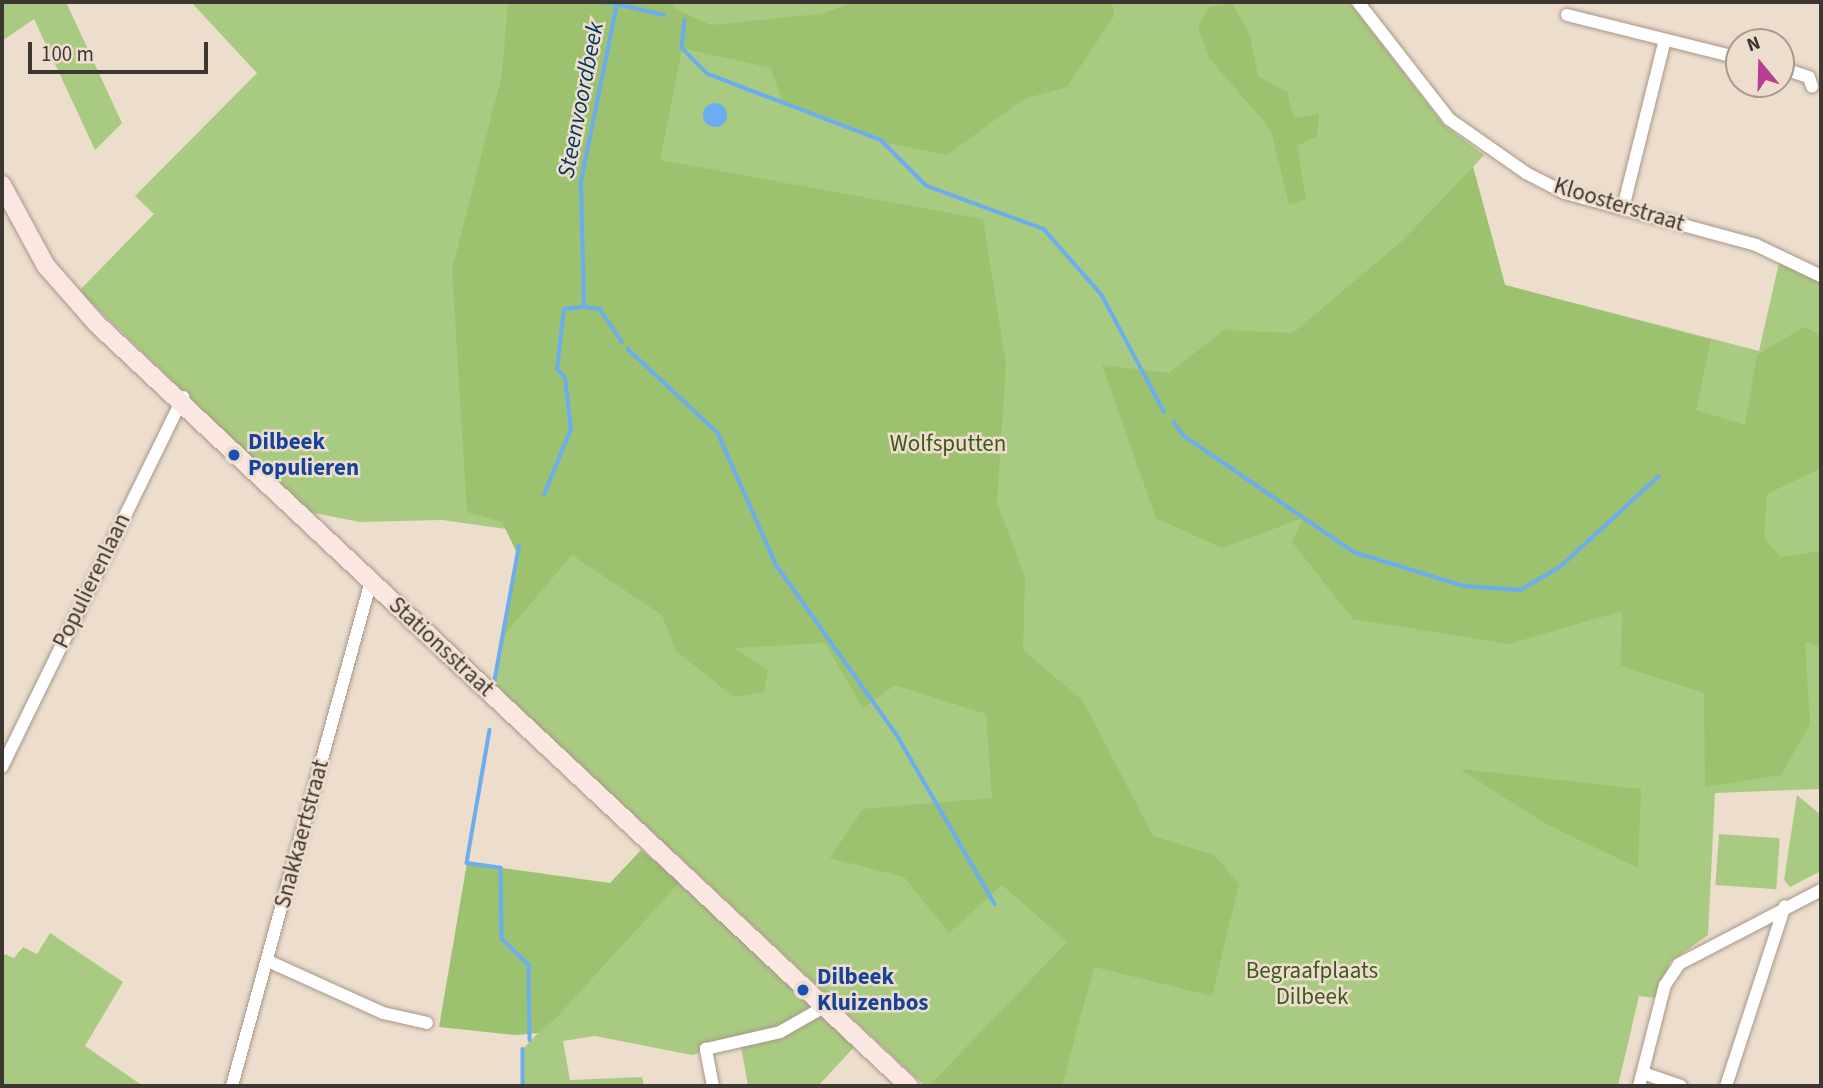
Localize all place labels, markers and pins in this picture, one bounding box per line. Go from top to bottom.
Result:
place label: Dilbeek Populieren [248,428,359,482]
marker: Dilbeek Populieren [226,447,242,463]
place label: Dilbeek Kluizenbos [817,963,929,1017]
marker: Dilbeek Kluizenbos [795,982,811,998]

